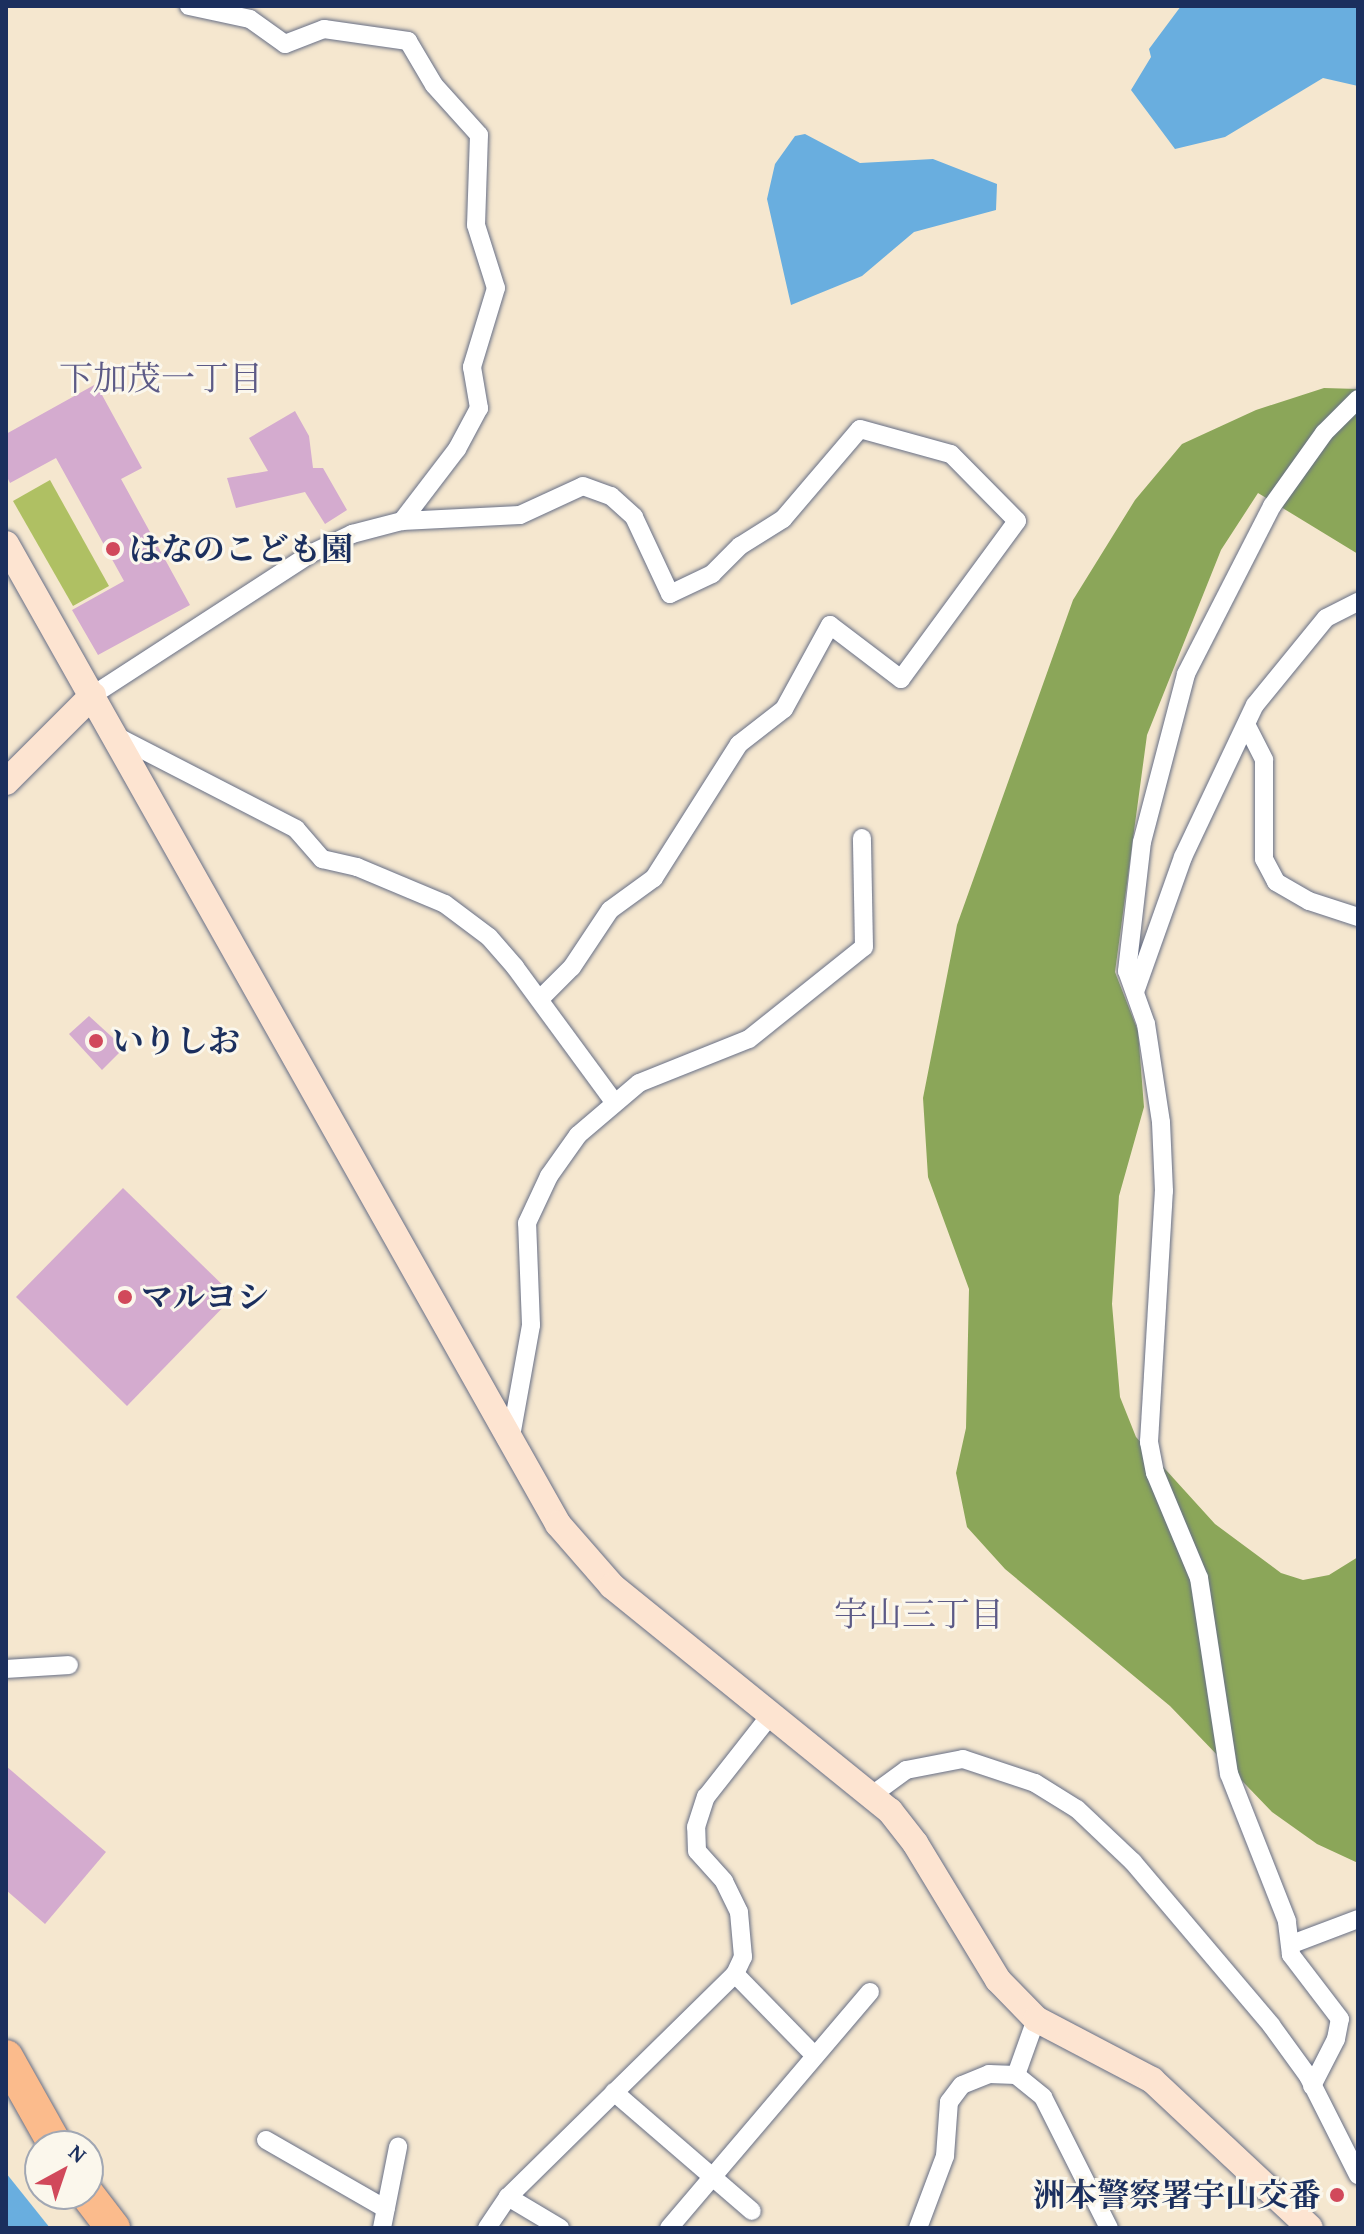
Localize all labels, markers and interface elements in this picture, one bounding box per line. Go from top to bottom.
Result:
district label: 下加茂一丁目 [59,358,263,398]
place label: はなのこども園 [129,530,353,568]
marker: はなのこども園 [104,540,122,558]
place label: いりしお [112,1022,240,1060]
marker: いりしお [87,1032,105,1050]
place label: マルヨシ [141,1278,269,1316]
marker: マルヨシ [116,1288,134,1306]
district label: 宇山三丁目 [834,1594,1004,1634]
north arrow [24,2130,104,2210]
text: N [62,2136,94,2170]
place label: 洲本警察署宇山交番 [1033,2176,1321,2214]
marker: 洲本警察署宇山交番 [1328,2186,1346,2204]

